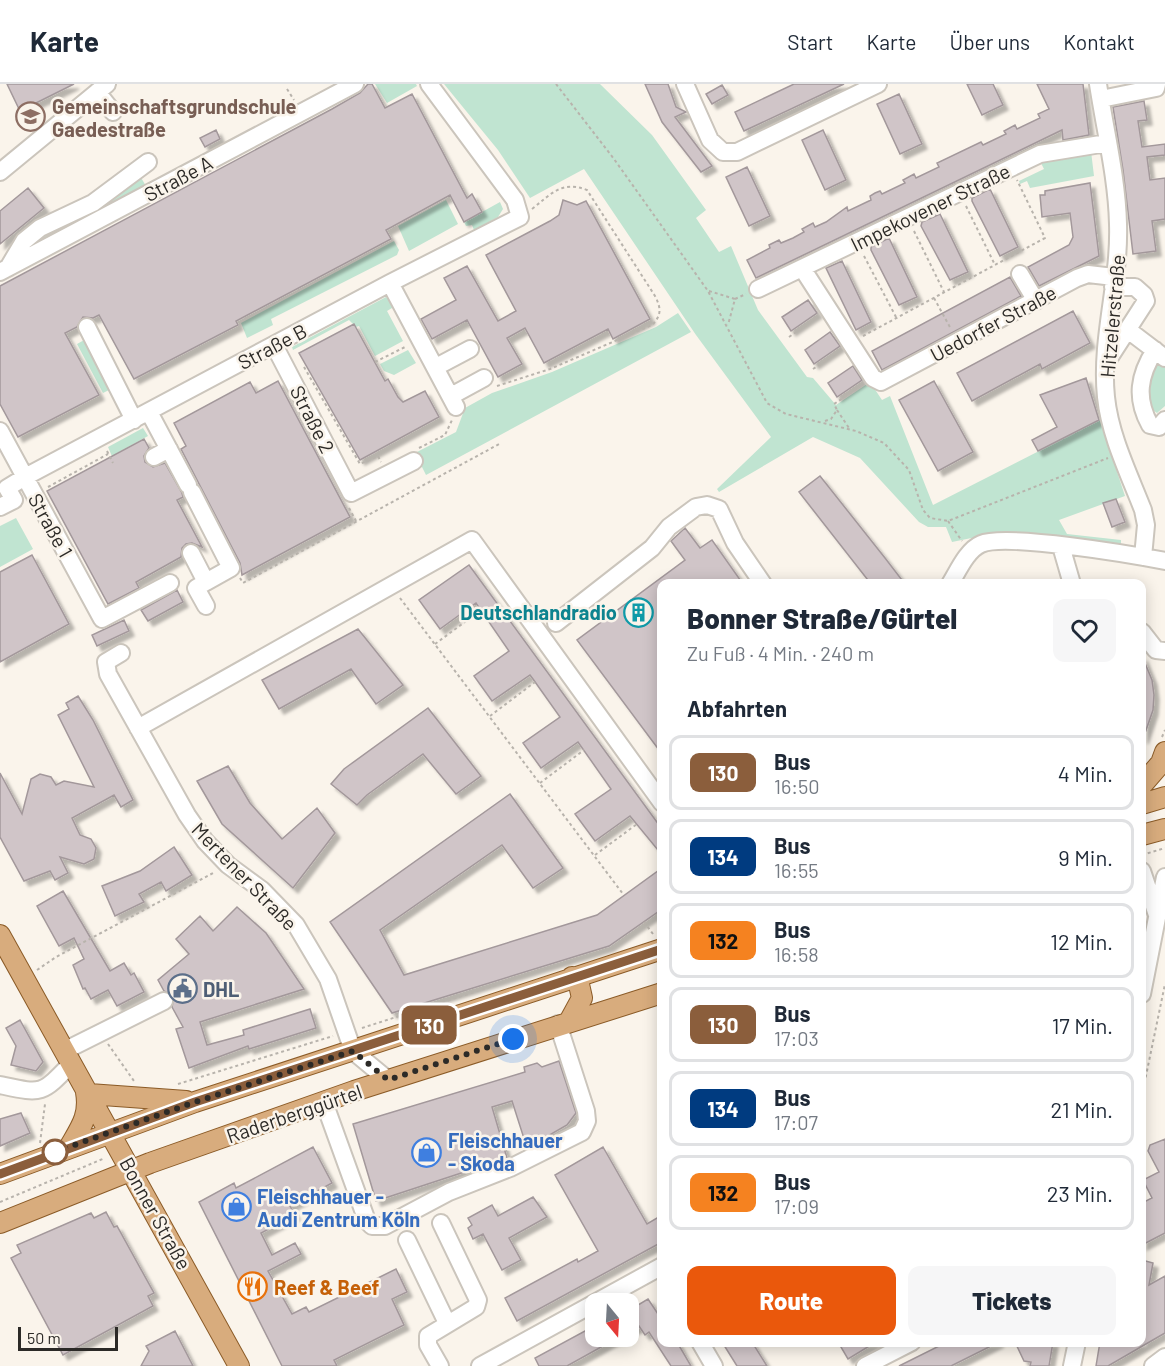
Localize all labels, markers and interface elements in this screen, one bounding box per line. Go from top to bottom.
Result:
text: Karte [30,24,99,58]
text: Start [787,29,834,54]
text: Karte [867,29,917,54]
text: Über uns [950,29,1030,54]
text: Kontakt [1063,29,1135,54]
place label: Gemeinschaftsgrundschule Gaedestraße [52,94,297,141]
school or university icon: Gemeinschaftsgrundschule Gaedestraße [15,101,47,133]
street label: Straße A [140,150,216,206]
street label: Impekovener Straße [847,158,1013,256]
street label: Hitzelerstraße [1095,253,1129,379]
street label: Uedorfer Straße [926,280,1060,366]
street label: Straße B [233,318,311,374]
street label: Straße 2 [286,381,340,457]
street label: Straße 1 [24,489,78,561]
building icon: Deutschlandradio [622,596,654,628]
button: heart [1053,599,1116,662]
place label: Deutschlandradio [460,600,617,624]
text: Bonner Straße/Gürtel [687,601,957,635]
text: Zu Fuß · 4 Min. · 240 m [687,641,874,665]
text: Abfahrten [687,695,787,721]
text: Bus [774,748,811,774]
text: 130 [708,760,738,785]
text: 4 Min. [1058,760,1113,786]
text: 16:50 [774,774,820,798]
street label: Mertener Straße [187,817,303,935]
text: Bus [774,832,811,858]
text: 134 [707,844,739,869]
text: 9 Min. [1058,844,1113,870]
text: 16:55 [774,858,819,882]
text: Bus [774,916,811,942]
text: 132 [708,928,738,953]
text: 12 Min. [1050,928,1113,954]
text: 16:58 [774,942,819,966]
public building icon: DHL [166,973,198,1005]
place label: DHL [203,977,239,1001]
text: Bus [774,1000,811,1026]
line badge: 130 [394,1006,464,1044]
text: 130 [708,1012,738,1037]
text: 17 Min. [1052,1012,1113,1038]
text: 130 [414,1013,444,1038]
your location [498,1024,528,1054]
text: 17:03 [774,1026,819,1050]
street label: Raderberggürtel [223,1079,365,1147]
text: Bus [774,1084,811,1110]
text: 134 [707,1096,739,1121]
text: 21 Min. [1051,1096,1113,1122]
text: 17:07 [774,1110,818,1134]
place label: Fleischhauer - Skoda [448,1128,563,1175]
shop icon: Fleischhauer - Skoda [411,1136,443,1168]
unlabelled marker [42,1139,68,1165]
street label: Bonner Straße [115,1153,197,1273]
text: Bus [774,1168,811,1194]
text: 132 [708,1180,738,1205]
text: 23 Min. [1047,1180,1113,1206]
place label: Fleischhauer - Audi Zentrum Köln [257,1184,420,1231]
shop icon: Fleischhauer - Audi Zentrum Köln [220,1191,252,1223]
text: 17:09 [774,1194,819,1218]
button: Route [687,1266,896,1335]
button: Tickets [908,1266,1116,1335]
restaurant icon: Reef & Beef [237,1271,269,1303]
place label: Reef & Beef [274,1275,380,1299]
north arrow [585,1293,639,1347]
map controls [585,1293,639,1347]
scale bar [18,1324,118,1352]
text: 50 m [27,1328,61,1347]

